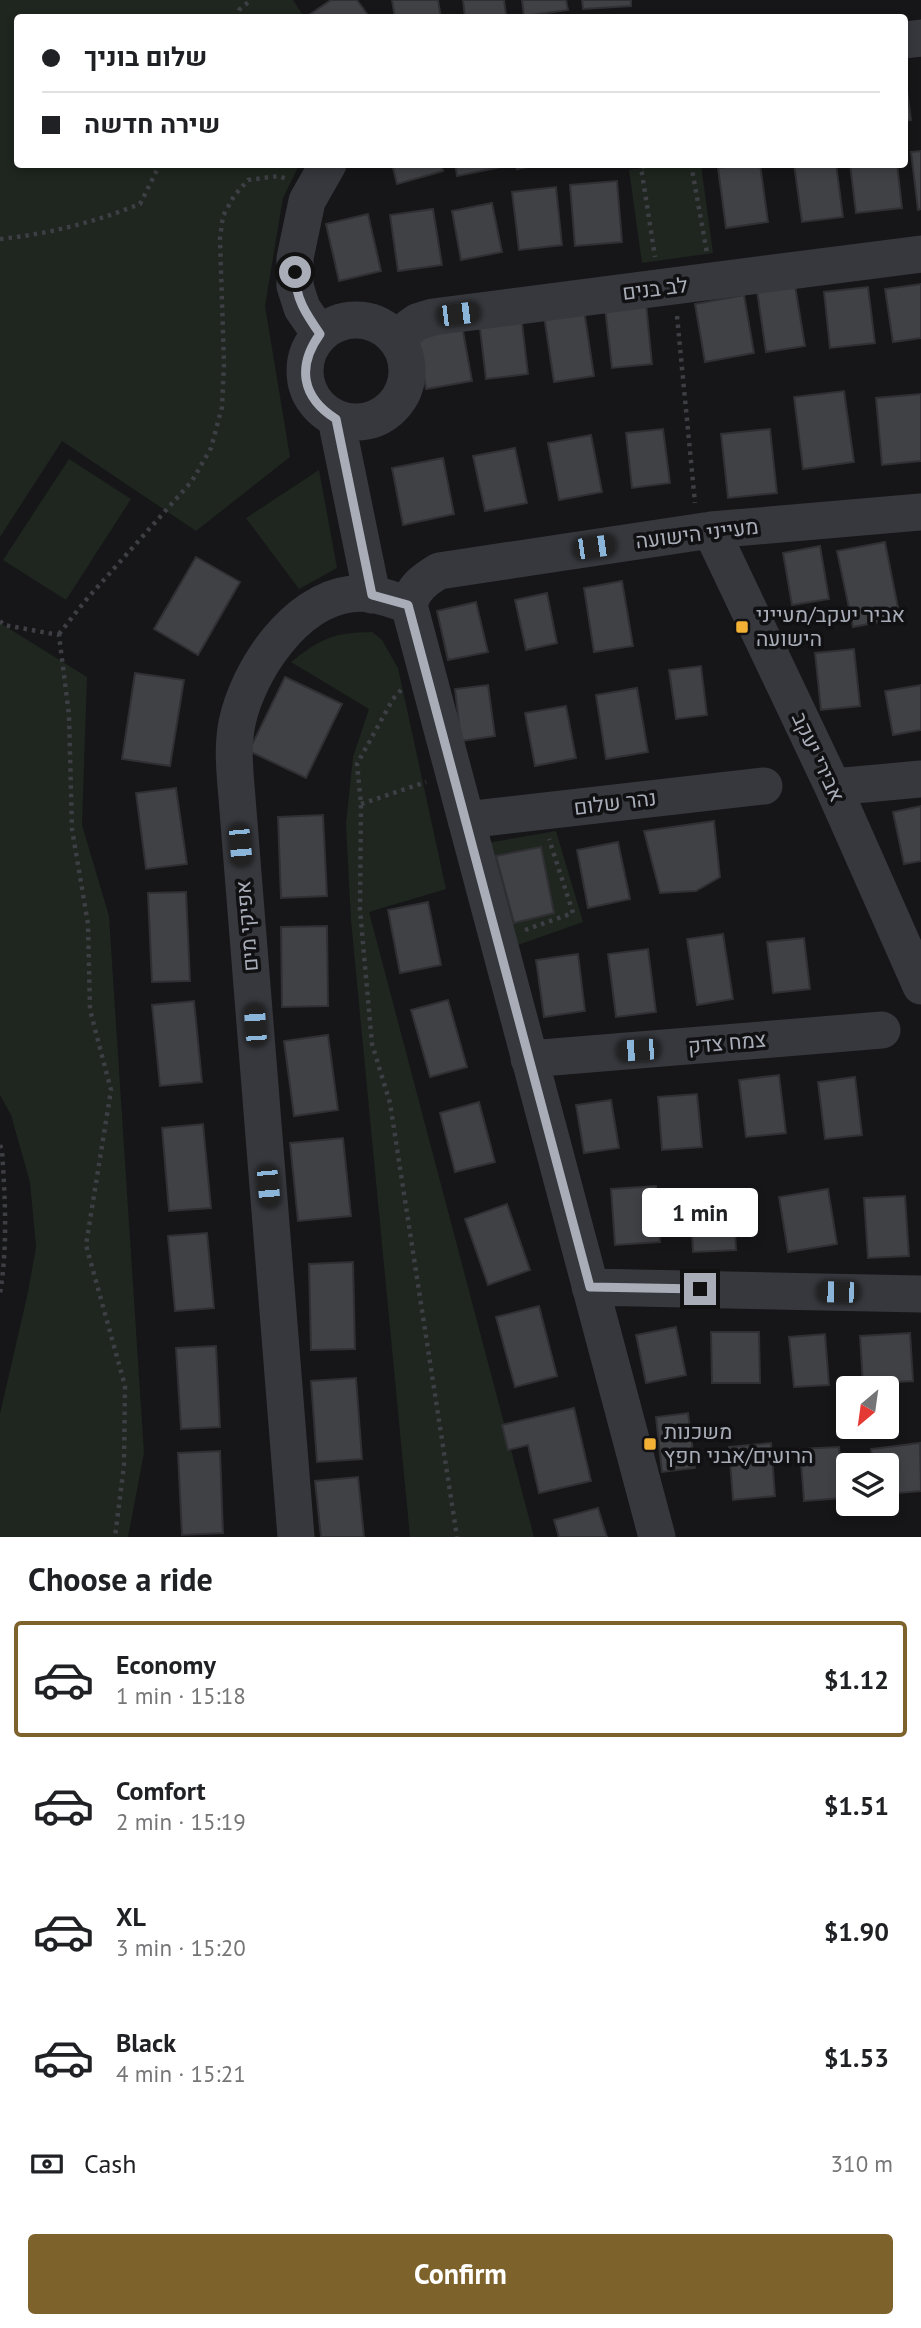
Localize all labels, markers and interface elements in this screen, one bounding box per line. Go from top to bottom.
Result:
text: שלום בוניך [84,40,207,73]
text: שירה חדשה [84,107,220,140]
route start [279,256,311,288]
street label: לב בנים [621,271,689,306]
car [436,301,481,327]
street label: מעייני הישועה [634,513,760,554]
car [572,534,617,560]
place label: אביר יעקב/מעייני הישועה [756,601,905,652]
marker: אביר יעקב/מעייני הישועה [734,619,750,635]
street label: אבירי יעקב [786,708,851,806]
street label: נהר שלום [572,784,658,821]
car [228,823,253,867]
street label: אפיקי מים [229,880,264,973]
car [244,1003,267,1047]
street label: צמח צדק [687,1026,767,1059]
car [617,1038,660,1062]
car [256,1164,281,1208]
callout: 1 min [642,1188,758,1236]
text: 1 min [672,1198,728,1227]
route end [684,1273,716,1305]
car [817,1281,860,1303]
north arrow [836,1376,900,1438]
map controls [836,1376,899,1516]
place label: משכנות הרועים/אבני חפץ [664,1418,813,1469]
marker: משכנות הרועים/אבני חפץ [642,1436,658,1452]
button: layers [836,1453,899,1516]
text: Choose a ride [28,1558,213,1600]
icon: car [32,1648,95,1711]
text: Economy [116,1648,216,1681]
text: $1.12 [824,1663,889,1696]
text: 1 min · 15:18 [116,1681,246,1710]
icon: car [32,1774,95,1837]
text: Comfort [116,1774,206,1807]
text: $1.51 [824,1789,889,1822]
text: 2 min · 15:19 [116,1807,246,1836]
icon: car [32,1900,95,1963]
text: XL [116,1900,146,1933]
text: $1.90 [824,1915,889,1948]
text: 3 min · 15:20 [116,1933,246,1962]
icon: car [32,2026,95,2089]
text: Black [116,2026,176,2059]
text: $1.53 [824,2041,889,2074]
text: 4 min · 15:21 [116,2059,246,2088]
icon: cash [28,2145,66,2183]
text: Cash [84,2147,136,2180]
text: 310 m [831,2149,893,2178]
button: Confirm [28,2234,893,2314]

